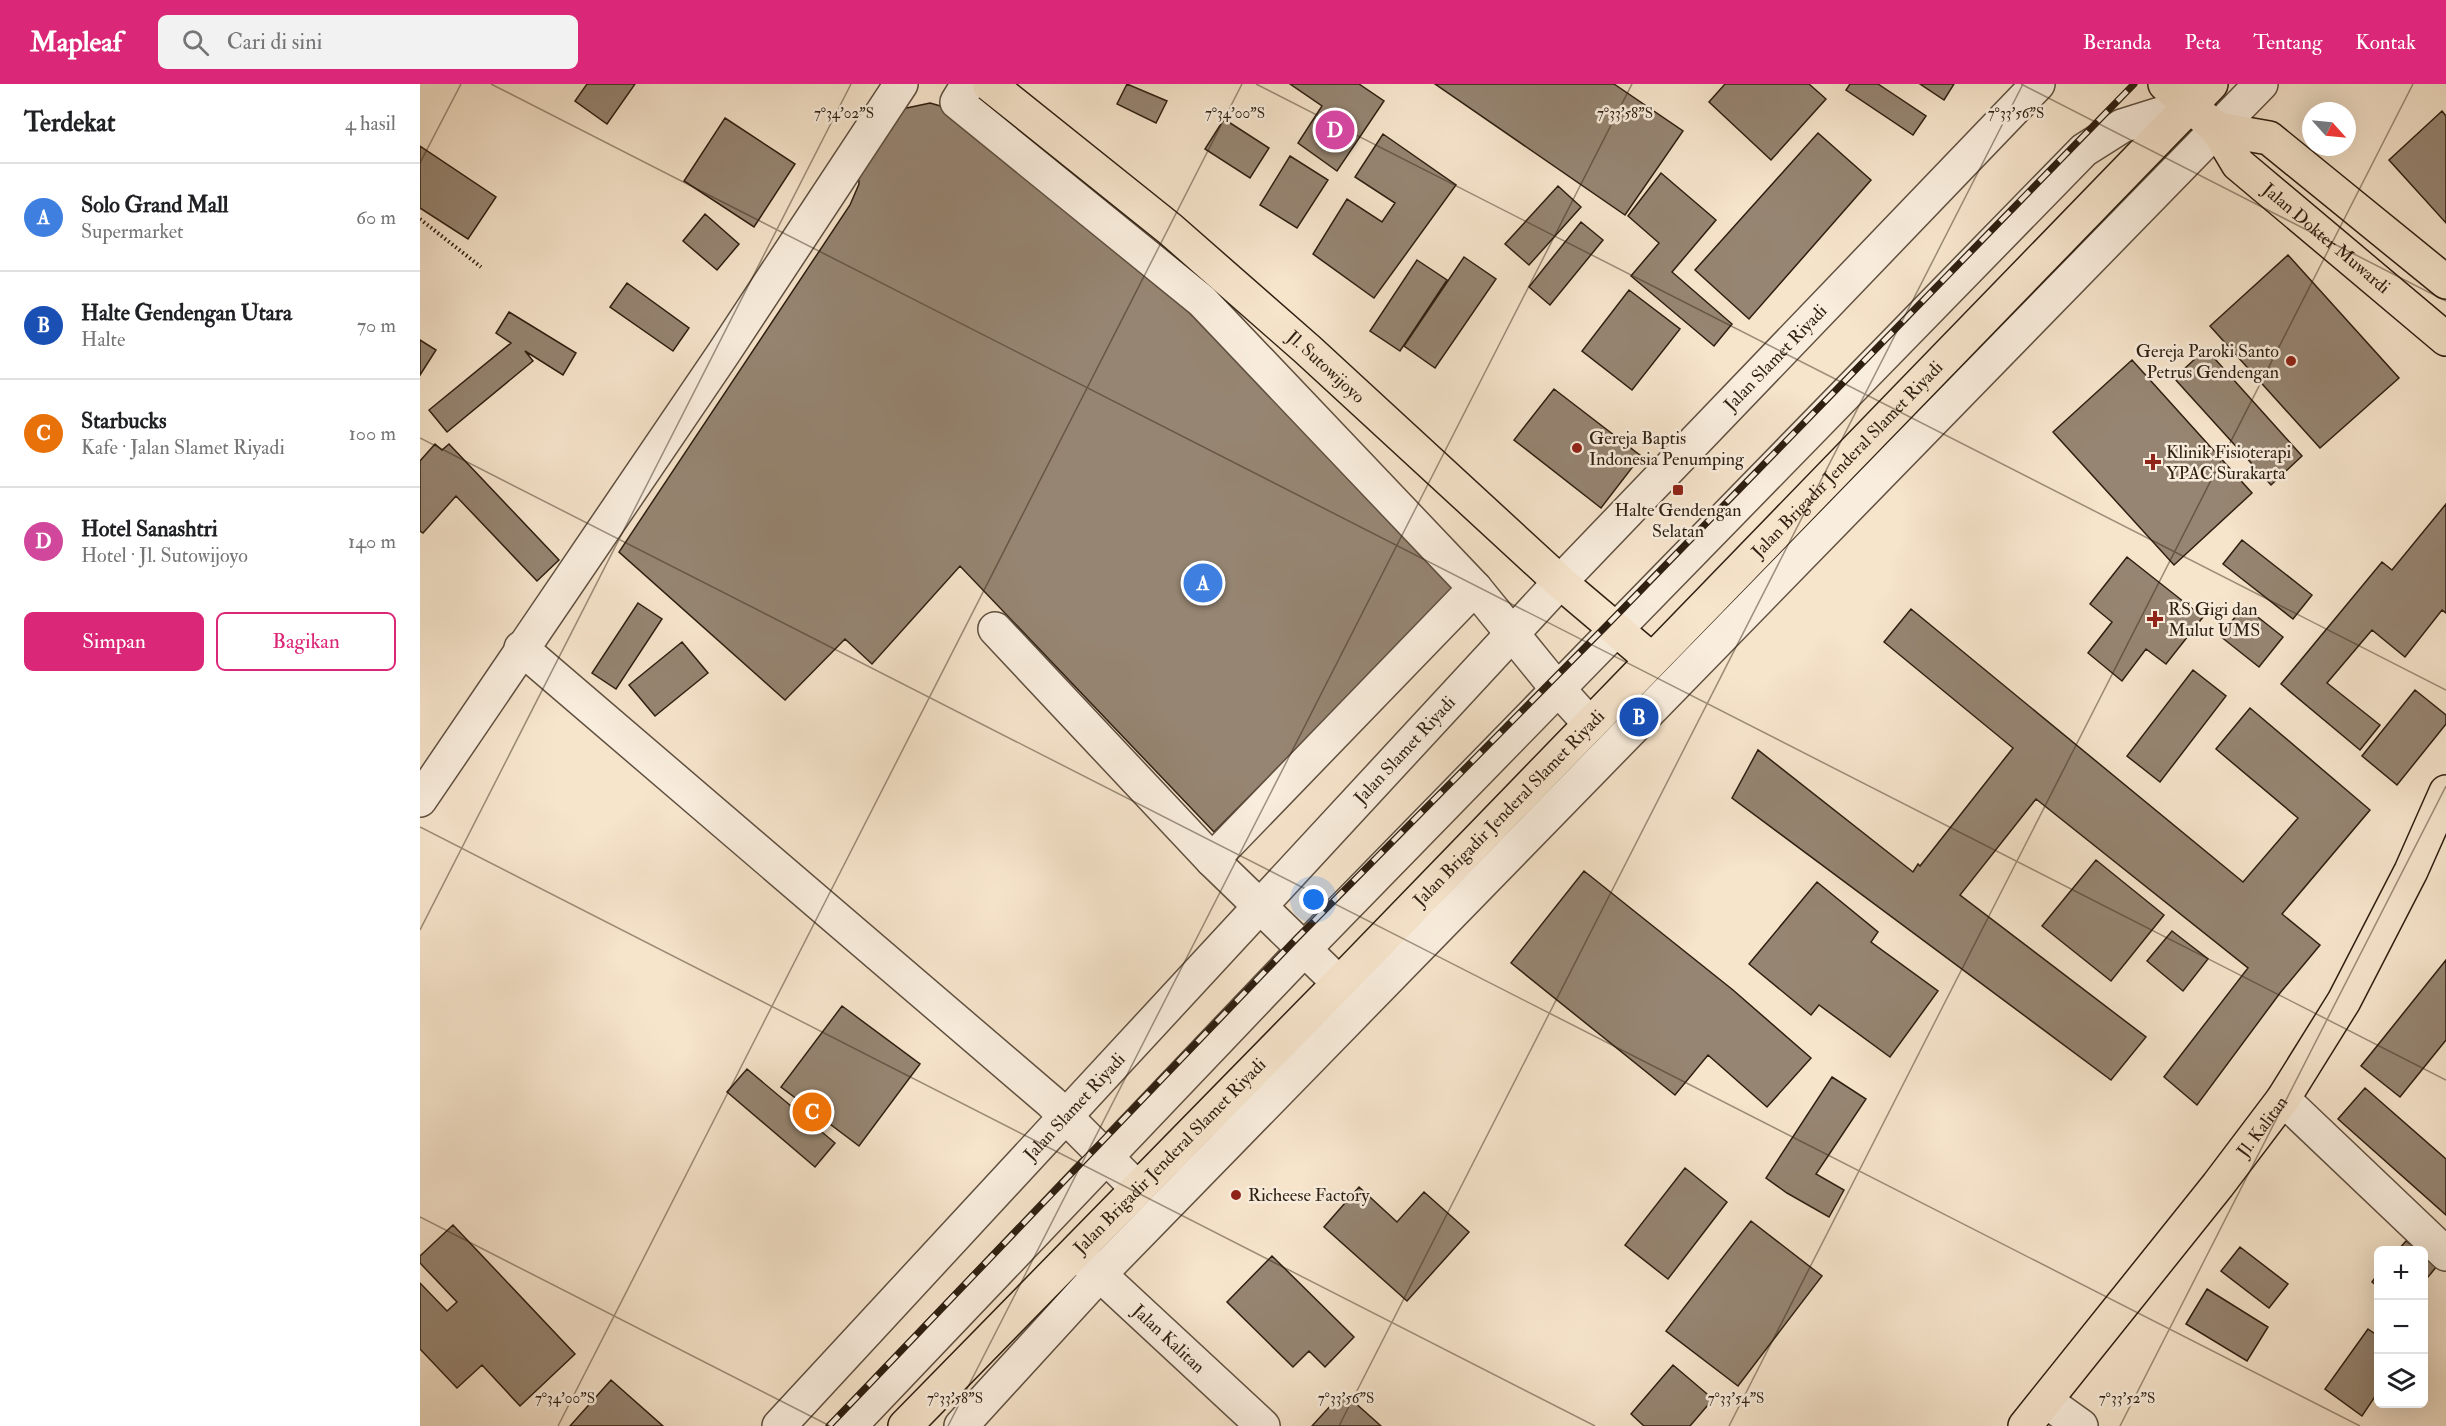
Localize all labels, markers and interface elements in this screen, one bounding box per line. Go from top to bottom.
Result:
search box [158,15,578,69]
text: Mapleaf [30,25,122,60]
icon: search [179,26,212,59]
text: Cari di sini [227,28,322,56]
text: Beranda [2083,29,2151,56]
text: Peta [2184,29,2220,56]
text: Tentang [2253,29,2322,56]
text: Kontak [2355,29,2416,56]
north arrow [2302,102,2356,156]
text: 7°34'02"S [814,104,874,123]
text: 7°34'00"S [1205,104,1265,123]
text: 7°33'58"S [1597,104,1653,123]
text: 7°33'56"S [1988,104,2044,123]
text: Terdekat [24,107,115,139]
pin: D [1316,108,1354,152]
text: 4 hasil [345,111,396,136]
street label: Jalan Dokter Muwardi [2257,178,2395,299]
text: Solo Grand Mall [81,191,228,219]
text: A [37,205,50,230]
text: 60 m [356,205,396,230]
text: Supermarket [81,219,184,244]
text: Halte Gendengan Utara [81,299,292,327]
street label: Jalan Slamet Riyadi [1719,300,1832,417]
text: B [37,313,50,338]
text: 70 m [357,313,396,338]
street label: Jl. Sutowijoyo [1281,325,1370,409]
text: Halte [81,327,125,352]
place label: Gereja Paroki Santo Petrus Gendengan [2136,340,2279,384]
marker: Gereja Paroki Santo Petrus Gendengan [2284,354,2298,368]
street label: Jalan Brigadir Jenderal Slamet Riyadi [1746,356,1948,564]
text: Starbucks [81,407,166,435]
text: C [36,421,51,446]
text: 100 m [349,421,396,446]
place label: Gereja Baptis Indonesia Penumping [1589,427,1745,471]
text: Kafe · Jalan Slamet Riyadi [81,435,285,460]
marker: Gereja Baptis Indonesia Penumping [1570,441,1584,455]
place label: Klinik Fisioterapi YPAC Surakarta [2166,441,2291,485]
marker: Klinik Fisioterapi YPAC Surakarta [2144,453,2162,471]
marker: Halte Gendengan Selatan [1671,483,1685,497]
place label: Halte Gendengan Selatan [1615,499,1741,543]
text: Hotel Sanashtri [81,515,218,543]
text: D [35,529,52,554]
text: 140 m [348,529,396,554]
text: Hotel · Jl. Sutowijoyo [81,543,248,568]
pin: A [1184,560,1222,606]
place label: RS Gigi dan Mulut UMS [2168,598,2260,642]
marker: RS Gigi dan Mulut UMS [2146,610,2164,628]
button: Simpan [24,612,204,671]
button: Bagikan [216,612,396,671]
street label: Jalan Slamet Riyadi [1349,691,1461,810]
pin: B [1620,694,1658,740]
street label: Jalan Brigadir Jenderal Slamet Riyadi [1408,705,1610,912]
your location [1299,885,1328,914]
street label: Jalan Slamet Riyadi [1018,1048,1131,1167]
street label: Jalan Brigadir Jenderal Slamet Riyadi [1068,1053,1271,1260]
pin: C [792,1090,832,1134]
street label: Jl. Kalitan [2231,1092,2293,1163]
place label: Richeese Factory [1248,1184,1370,1207]
marker: Richeese Factory [1229,1188,1243,1202]
map controls [2374,1246,2428,1408]
button: + [2374,1246,2428,1300]
street label: Jalan Kalitan [1126,1299,1210,1378]
button: − [2374,1300,2428,1354]
button: layers [2374,1354,2428,1408]
text: 7°34'00"S [535,1389,595,1408]
text: 7°33'58"S [927,1389,983,1408]
text: 7°33'56"S [1318,1389,1374,1408]
text: 7°33'54"S [1708,1389,1764,1408]
text: 7°33'52"S [2099,1389,2155,1408]

